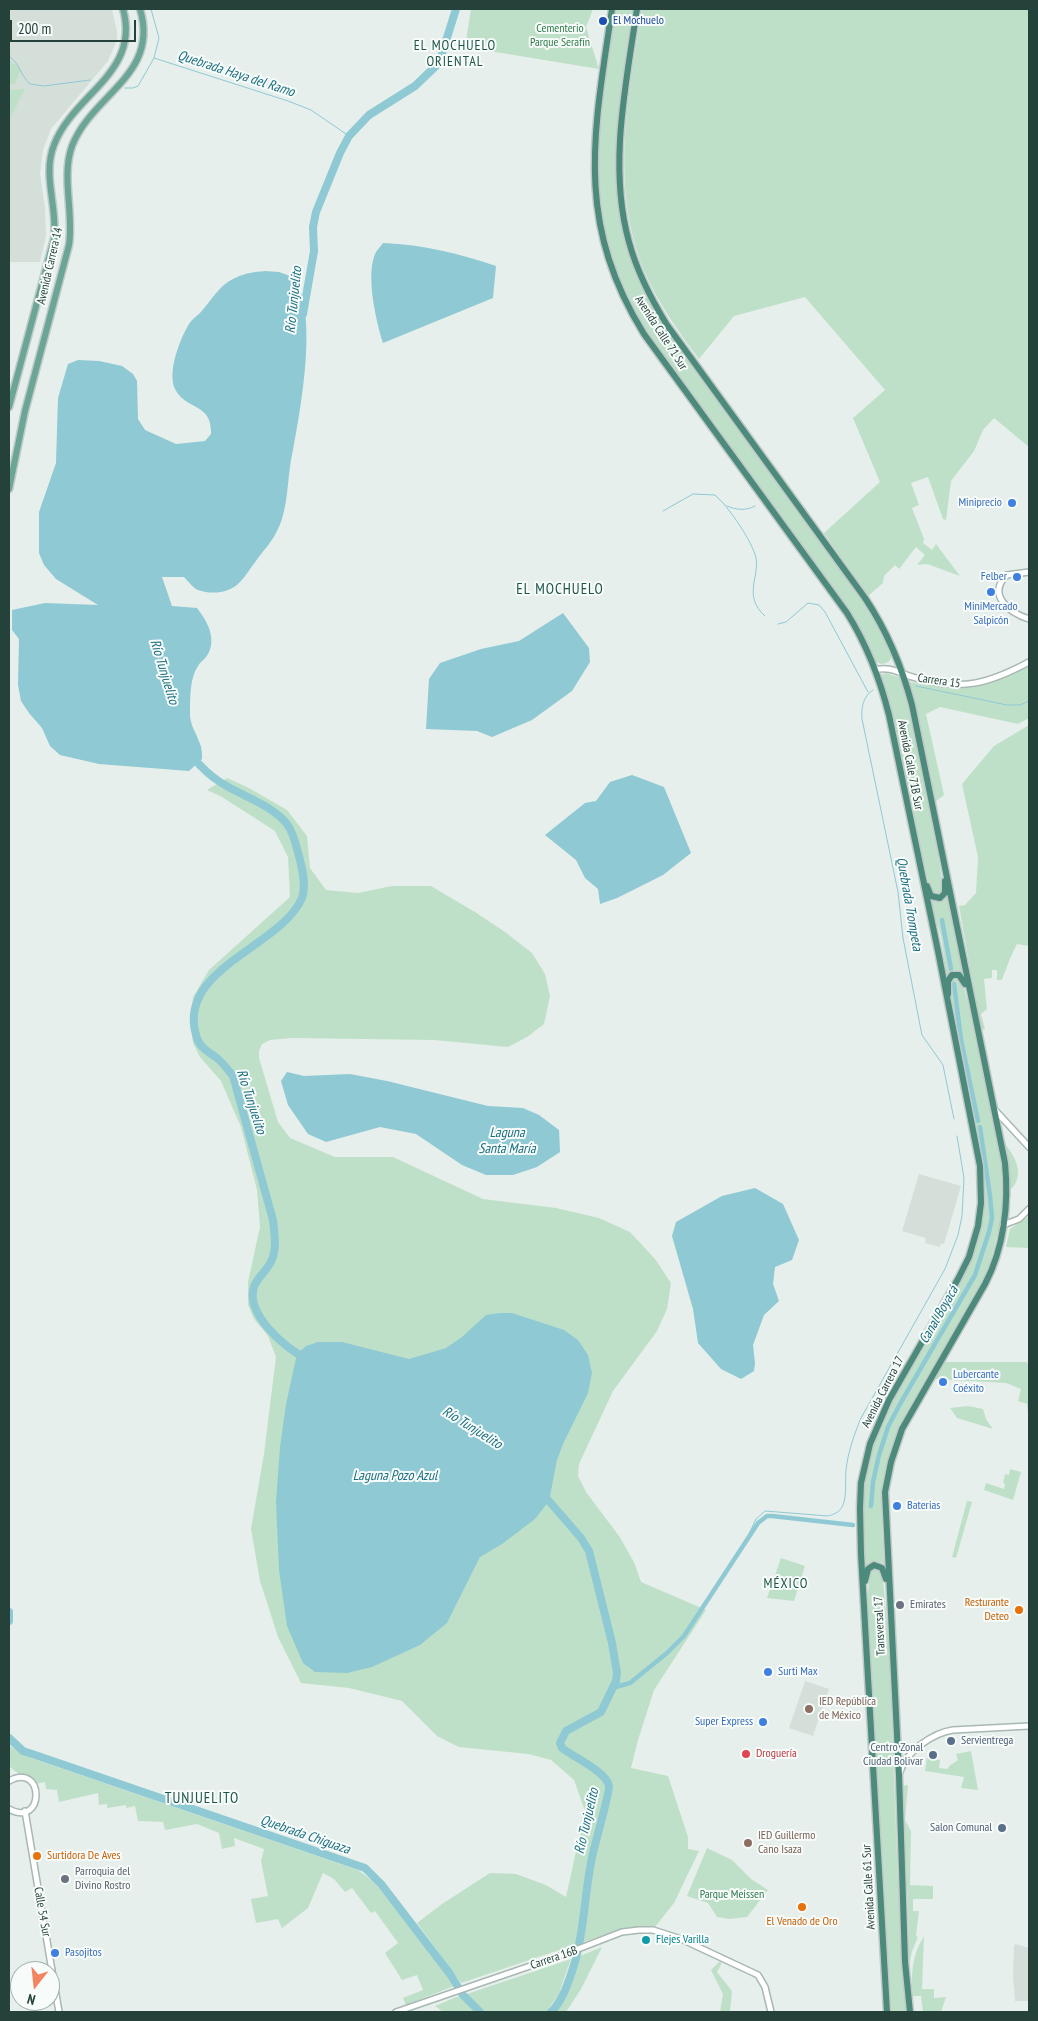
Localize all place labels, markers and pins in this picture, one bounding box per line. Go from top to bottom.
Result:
place label: El Mochuelo [613,14,664,28]
marker: El Mochuelo [597,15,609,27]
place label: Miniprecio [958,496,1002,510]
marker: Miniprecio [1006,497,1018,509]
place label: Felber [981,570,1007,584]
marker: Felber [1011,571,1023,583]
marker: MiniMercado Salpicón [985,586,997,598]
place label: MiniMercado Salpicón [964,600,1018,628]
place label: Lubercante Coéxito [953,1368,999,1396]
marker: Lubercante Coéxito [937,1376,949,1388]
place label: Baterias [907,1499,940,1513]
marker: Baterias [891,1500,903,1512]
place label: Resturante Deteo [965,1596,1009,1624]
place label: Emirates [910,1598,946,1612]
marker: Emirates [894,1599,906,1611]
marker: Resturante Deteo [1013,1604,1025,1616]
place label: Surti Max [778,1665,818,1679]
marker: Surti Max [762,1666,774,1678]
place label: IED República de México [819,1695,876,1723]
marker: IED República de México [803,1703,815,1715]
place label: Super Express [695,1715,753,1729]
marker: Super Express [757,1716,769,1728]
place label: Servientrega [961,1734,1013,1748]
marker: Servientrega [945,1735,957,1747]
place label: Centro Zonal Ciudad Bolivar [863,1741,923,1769]
place label: Droguería [756,1747,797,1761]
marker: Droguería [740,1748,752,1760]
marker: Centro Zonal Ciudad Bolivar [927,1749,939,1761]
place label: Salon Comunal [930,1821,992,1835]
marker: Salon Comunal [996,1822,1008,1834]
place label: IED Guillermo Cano Isaza [758,1829,815,1857]
marker: IED Guillermo Cano Isaza [742,1837,754,1849]
place label: Surtidora De Aves [47,1849,121,1863]
marker: Surtidora De Aves [31,1850,43,1862]
place label: Parroquia del Divino Rostro [75,1865,130,1893]
marker: Parroquia del Divino Rostro [59,1873,71,1885]
marker: El Venado de Oro [796,1901,808,1913]
place label: El Venado de Oro [766,1915,838,1929]
place label: Flejes Varilla [656,1933,709,1947]
marker: Flejes Varilla [640,1934,652,1946]
place label: Pasojitos [65,1946,102,1960]
marker: Pasojitos [49,1947,61,1959]

